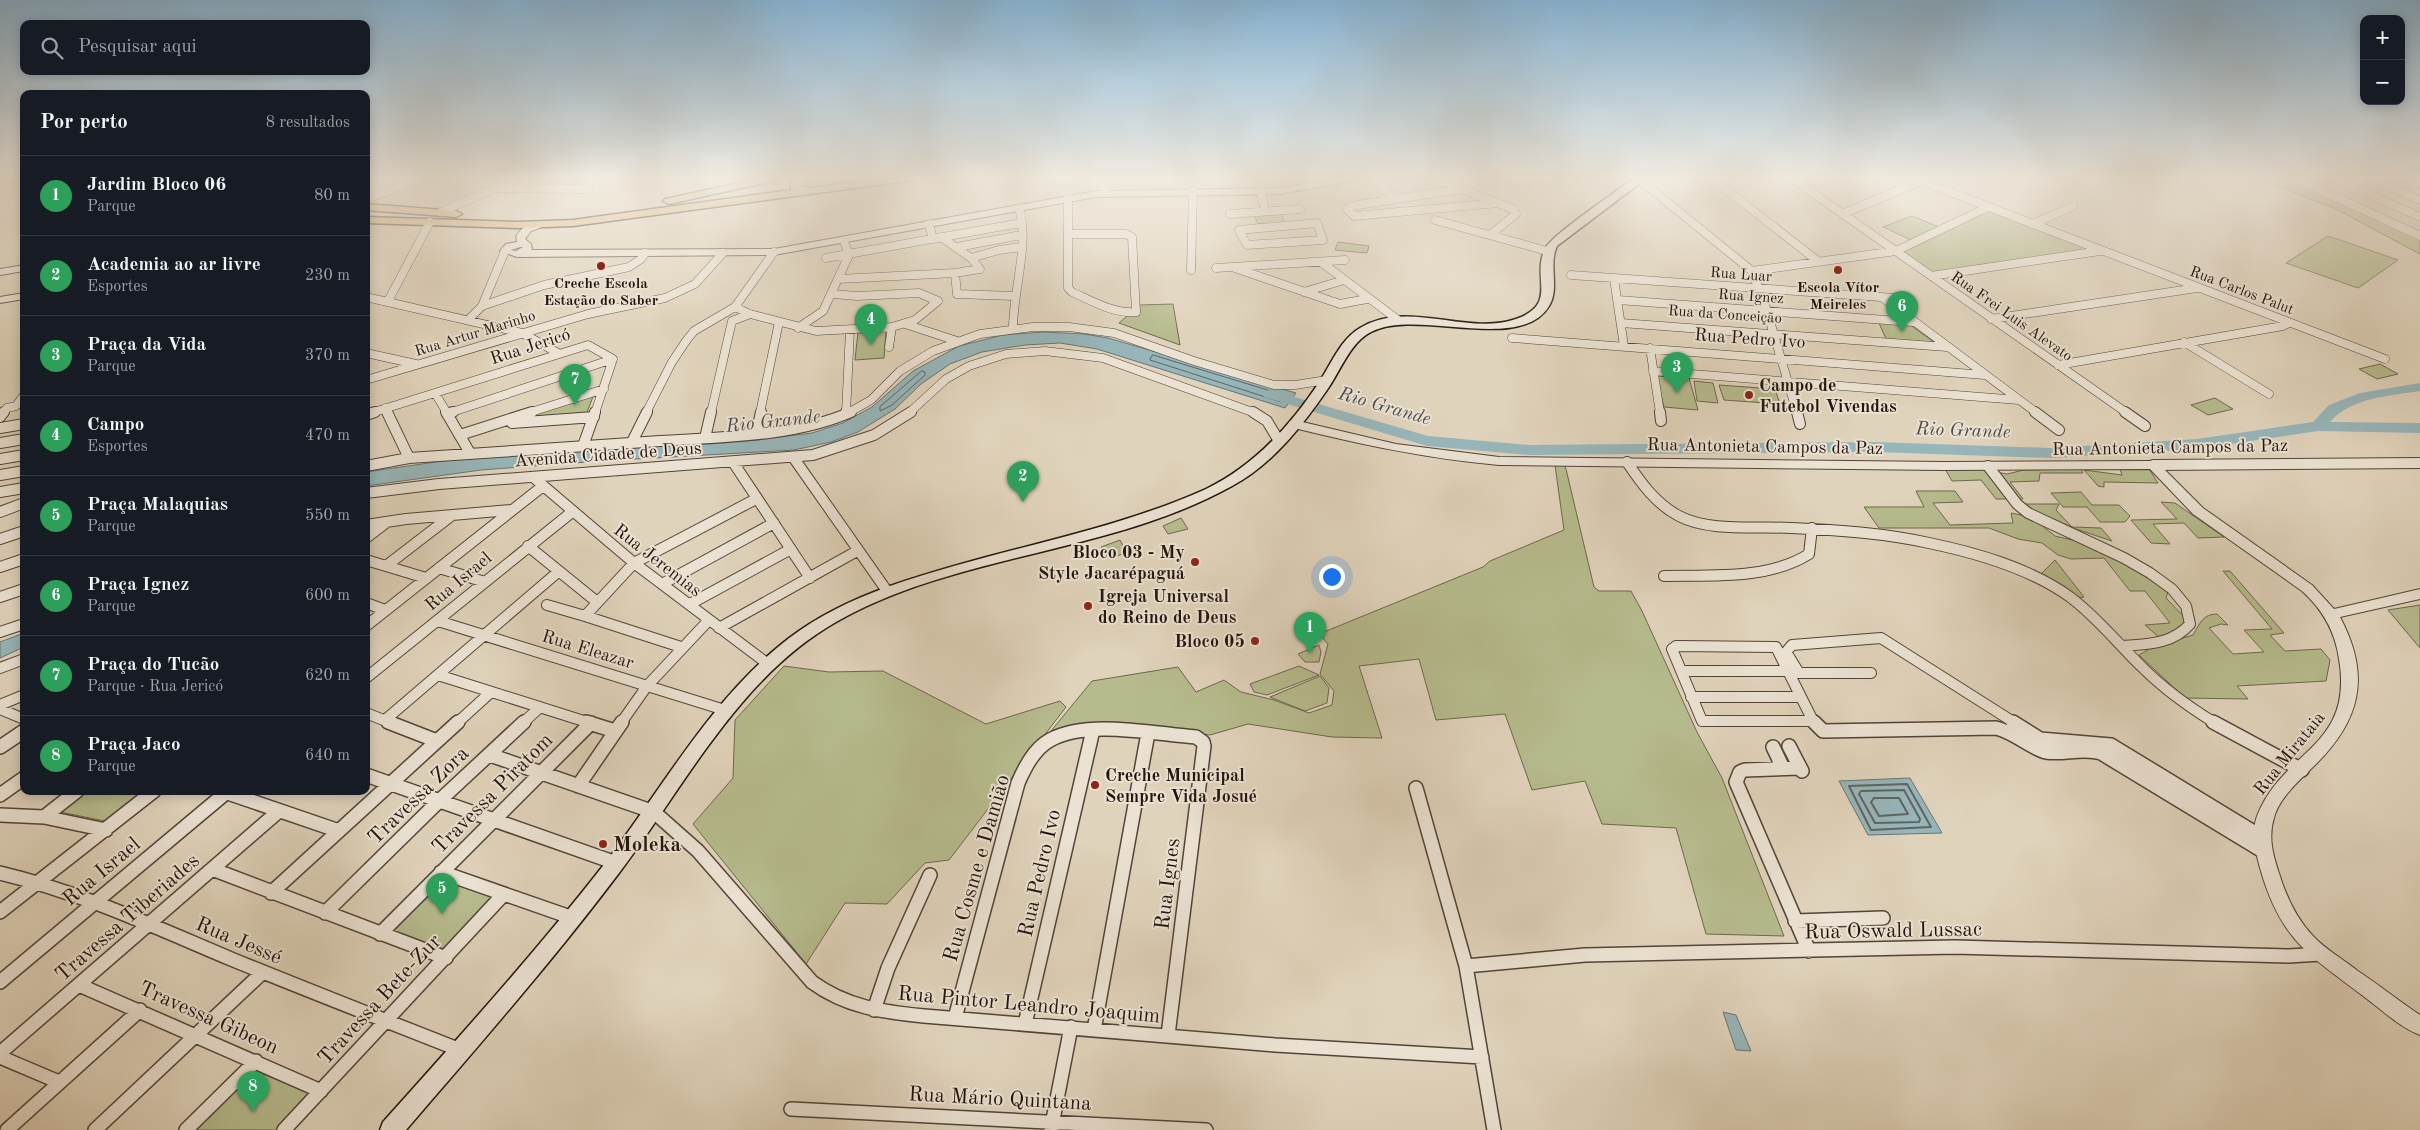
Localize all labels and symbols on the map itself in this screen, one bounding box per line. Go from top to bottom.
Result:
marker: Creche Escola Estação do Saber [595,260,607,272]
marker: Escola Vítor Meireles [1832,264,1844,276]
street label: Rua Carlos Palut [2187,265,2296,318]
street label: Rua Luar [1709,266,1772,285]
street label: Rua Frei Luis Alevato [1948,270,2075,365]
place label: Creche Escola Estação do Saber [544,277,659,309]
place label: Escola Vítor Meireles [1797,281,1880,313]
street label: Rua Ignez [1717,288,1784,307]
pin: 6 [1886,291,1918,332]
pin: 4 [855,304,887,345]
street label: Rua da Conceição [1667,304,1782,327]
street label: Rua Artur Marinho [413,309,538,360]
street label: Rua Jericó [488,325,573,368]
street label: Rua Pedro Ivo [1694,326,1806,352]
pin: 3 [1661,352,1693,393]
pin: 7 [559,364,591,405]
place label: Campo de Futebol Vivendas [1759,377,1897,416]
water label: Rio Grande [1335,385,1433,430]
marker: Campo de Futebol Vivendas [1743,389,1755,401]
water label: Rio Grande [724,408,822,437]
water label: Rio Grande [1914,420,2011,443]
street label: Rua Antonieta Campos da Paz [1647,436,1883,458]
street label: Rua Antonieta Campos da Paz [2052,437,2288,459]
street label: Avenida Cidade de Deus [514,439,703,471]
pin: 2 [1007,461,1039,502]
street label: Rua Jeremias [610,521,705,601]
place label: Bloco 03 - My Style Jacarépaguá [1038,544,1185,583]
street label: Rua Israel [422,549,495,615]
marker: Bloco 03 - My Style Jacarépaguá [1189,556,1201,568]
your location [1319,564,1345,590]
place label: Igreja Universal do Reino de Deus [1098,588,1237,627]
marker: Igreja Universal do Reino de Deus [1082,600,1094,612]
pin: 1 [1294,612,1326,653]
street label: Rua Eleazar [540,627,636,673]
place label: Bloco 05 [1174,633,1245,651]
marker: Bloco 05 [1249,635,1261,647]
street label: Rua Mirataia [2251,708,2329,799]
street label: Travessa Piratom [429,730,557,858]
street label: Travessa Zora [365,743,473,849]
place label: Creche Municipal Sempre Vida Josué [1105,767,1257,806]
street label: Rua Cosme e Damião [941,772,1014,964]
marker: Creche Municipal Sempre Vida Josué [1089,779,1101,791]
street label: Rua Pedro Ivo [1016,808,1065,939]
street label: Rua Israel [59,834,145,910]
place label: Moleka [613,835,681,856]
street label: Rua Ignes [1152,837,1185,931]
marker: Moleka [597,838,609,850]
street label: Travessa Tiberiades [52,850,204,986]
pin: 5 [426,873,458,914]
street label: Rua Jessé [192,914,285,969]
street label: Rua Oswald Lussac [1804,919,1982,944]
street label: Travessa Bete-Zur [314,930,446,1069]
street label: Travessa Gibeon [135,978,281,1059]
street label: Rua Pintor Leandro Joaquim [897,984,1161,1027]
pin: 8 [237,1071,269,1112]
street label: Rua Mário Quintana [908,1084,1092,1115]

